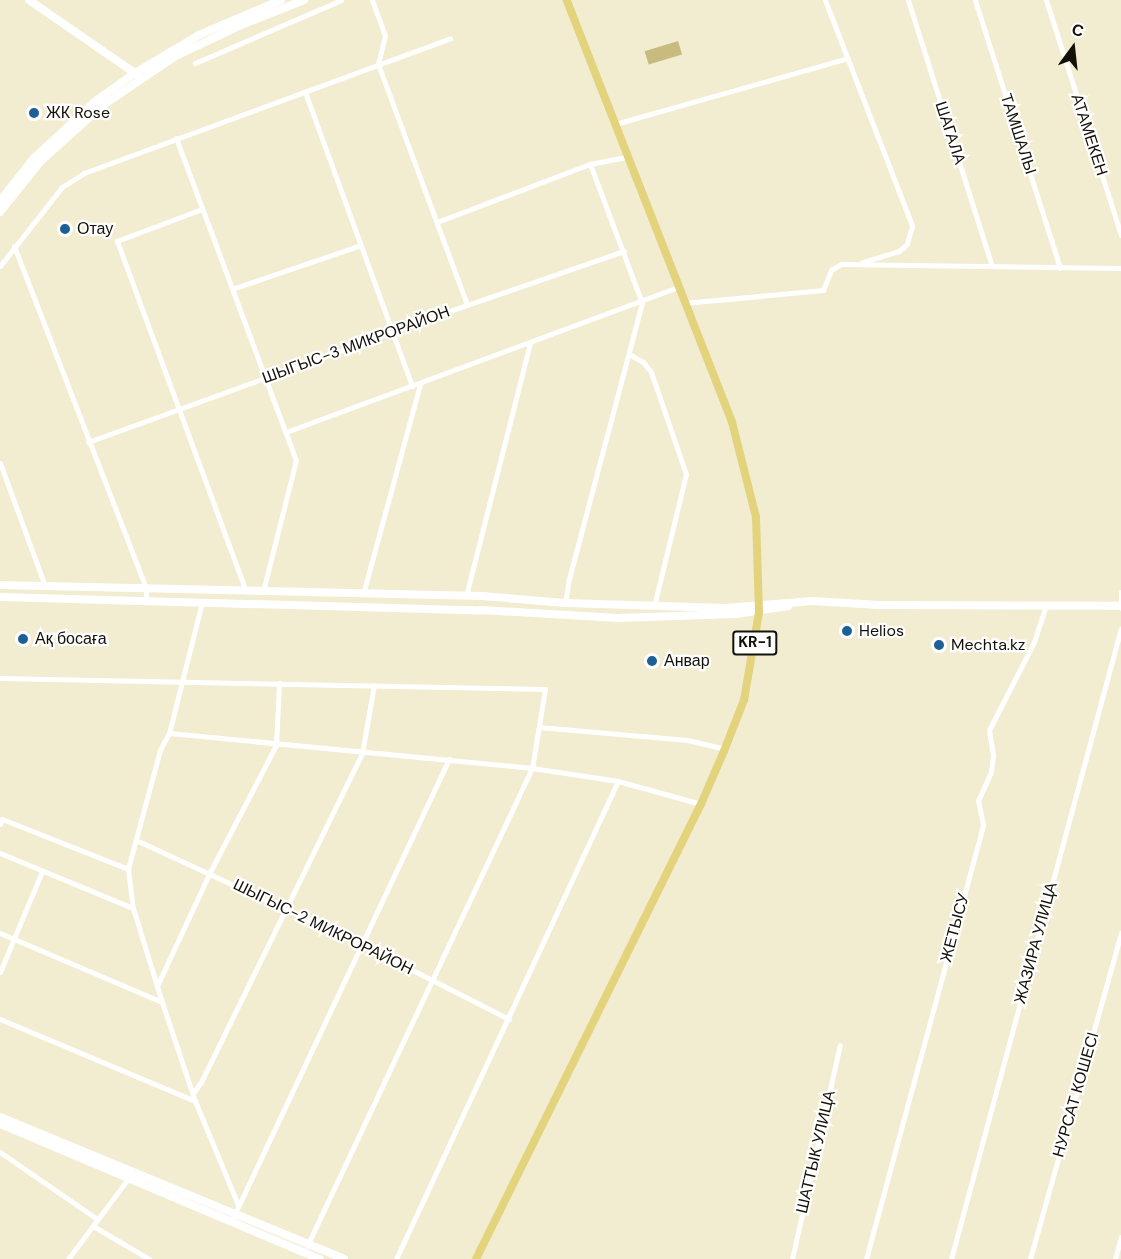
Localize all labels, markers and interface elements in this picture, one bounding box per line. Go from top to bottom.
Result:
north arrow [1043,18,1103,78]
text: С [1069,18,1086,42]
street label: ТАМШАЛЫ [996,91,1040,177]
street label: АТАМЕКЕН [1067,92,1111,178]
street label: ШАГАЛА [931,99,969,167]
place label: ЖК Rose [46,103,110,123]
marker: ЖК Rose [27,106,41,120]
place label: Отау [77,219,113,239]
marker: Отау [58,222,72,236]
street label: ШЫГЫС-3 МИКРОРАЙОН [260,302,452,388]
place label: Helios [859,621,904,641]
marker: Helios [840,624,854,638]
place label: Ақ босаға [35,629,107,649]
road number: KR-1 [731,631,779,655]
marker: Ақ босаға [16,632,30,646]
place label: Mechta.kz [951,635,1025,655]
marker: Mechta.kz [932,638,946,652]
place label: Анвар [664,651,710,671]
marker: Анвар [645,654,659,668]
street label: ШЫГЫС-2 МИКРОРАЙОН [230,875,416,979]
street label: ЖАЗИРА УЛИЦА [1011,880,1061,1006]
street label: ЖЕТЫСУ [937,891,973,965]
street label: НУРСАТ КОШЕСI [1049,1030,1103,1160]
street label: ШАТТЫК УЛИЦА [793,1089,839,1215]

